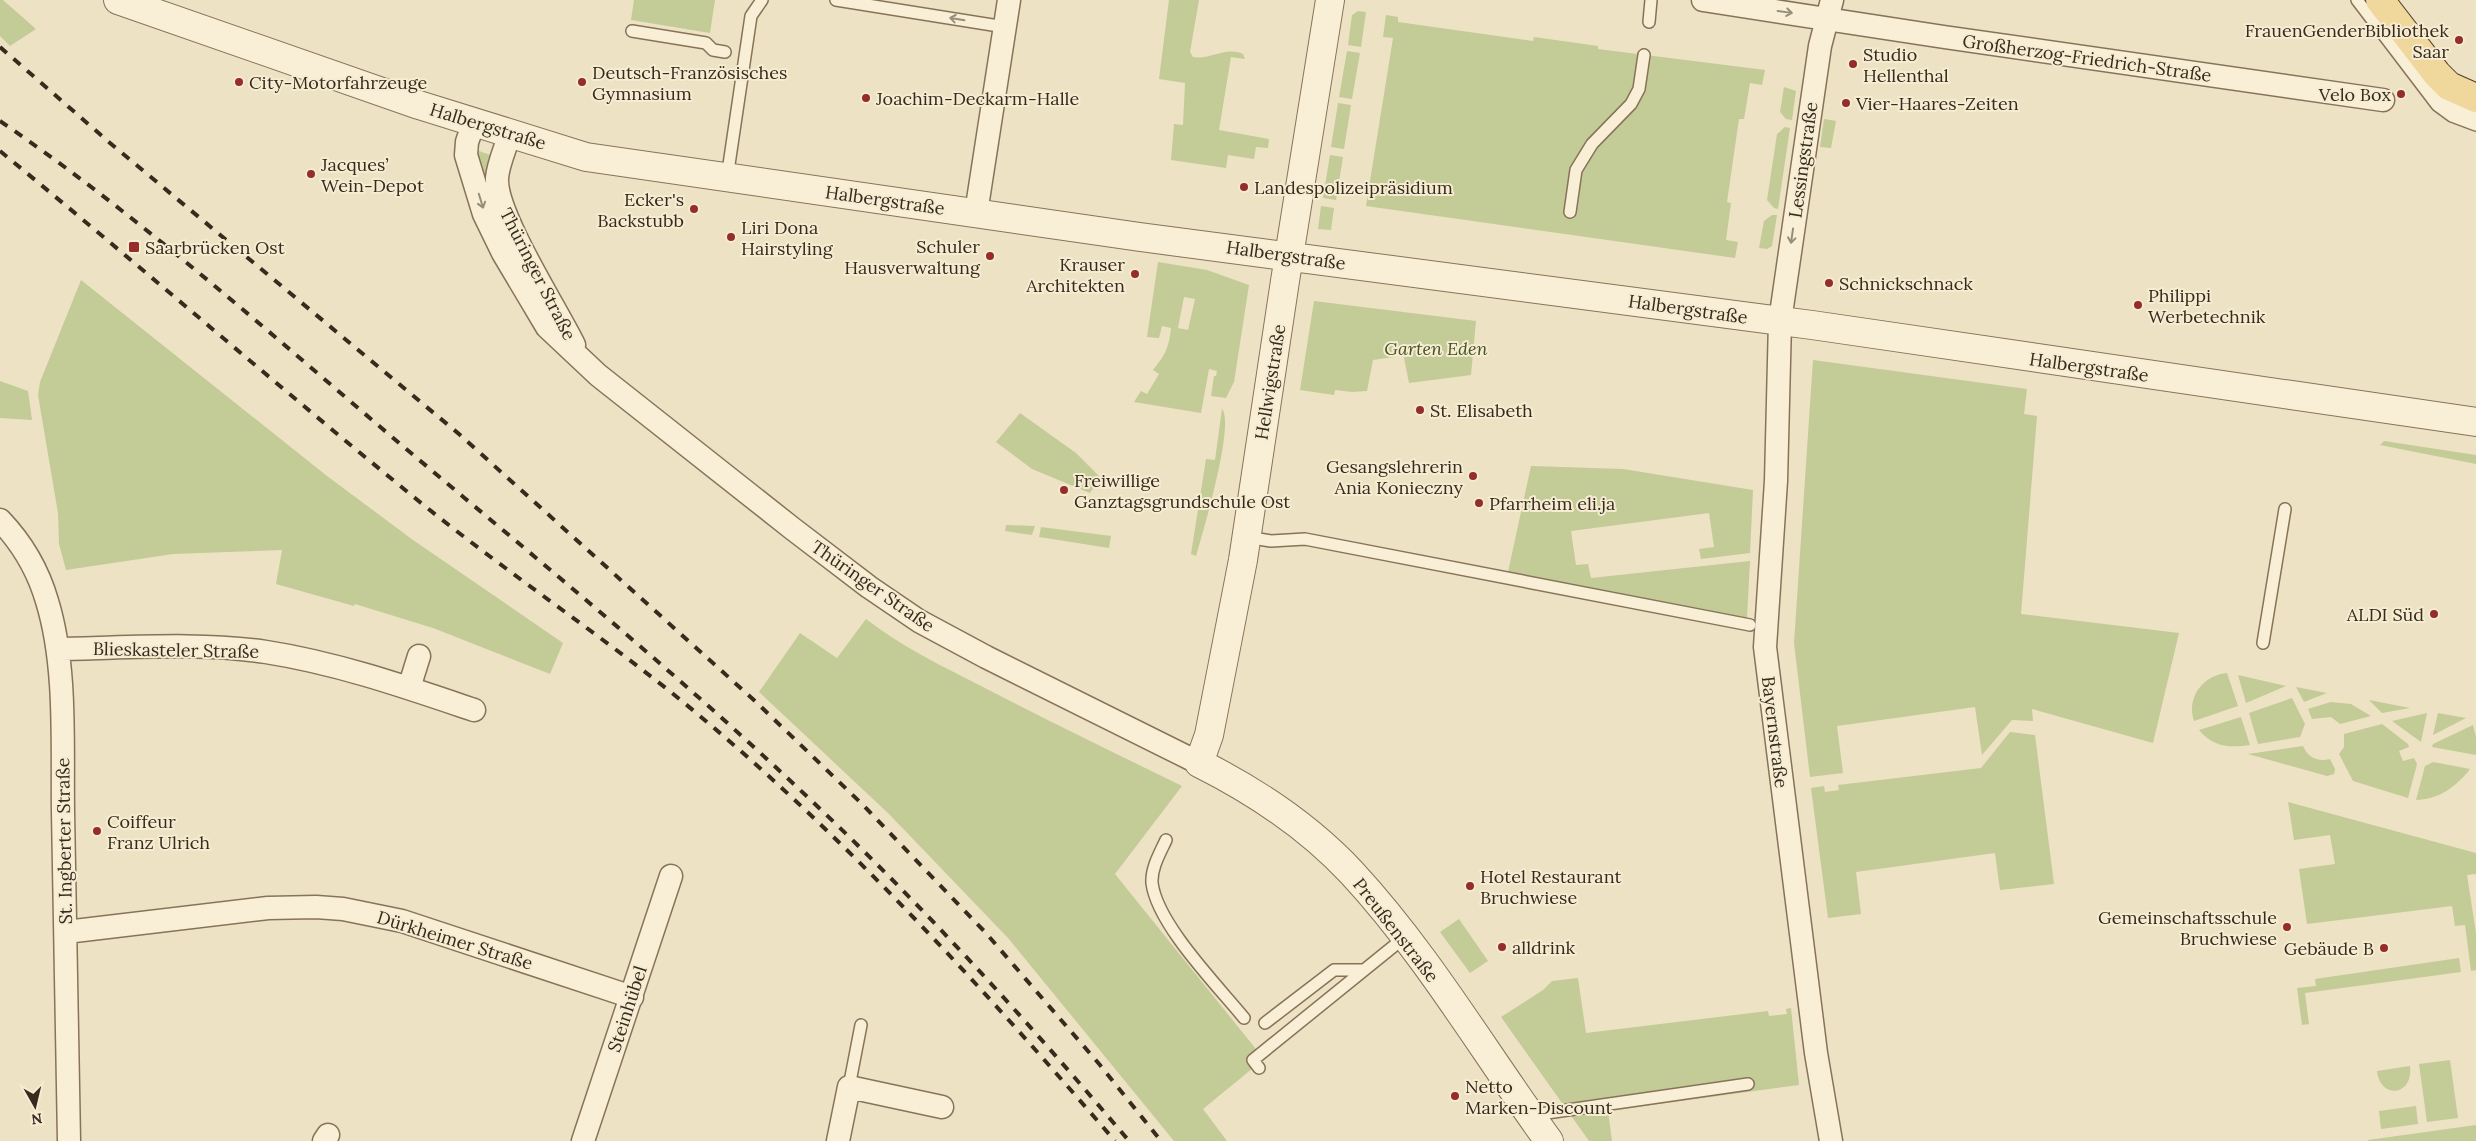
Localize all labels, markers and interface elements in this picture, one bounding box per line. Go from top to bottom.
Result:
one-way arrow [1777,7,1793,17]
one-way arrow [949,14,965,24]
place label: FrauenGenderBibliothek Saar [2245,19,2449,63]
street label: Großherzog-Friedrich-Straße [1961,29,2213,87]
marker: FrauenGenderBibliothek Saar [2453,34,2465,46]
place label: Studio Hellenthal [1863,43,1949,87]
marker: Studio Hellenthal [1847,58,1859,70]
place label: Deutsch-Französisches Gymnasium [592,61,787,105]
place label: City-Motorfahrzeuge [249,71,428,94]
marker: City-Motorfahrzeuge [233,76,245,88]
marker: Deutsch-Französisches Gymnasium [576,76,588,88]
place label: Velo Box [2318,83,2391,106]
place label: Joachim-Deckarm-Halle [875,87,1079,110]
marker: Velo Box [2395,88,2407,100]
marker: Joachim-Deckarm-Halle [860,92,872,104]
place label: Vier-Haares-Zeiten [1855,92,2019,115]
street label: Halbergstraße [427,97,549,155]
marker: Vier-Haares-Zeiten [1840,97,1852,109]
street label: Lessingstraße [1783,100,1823,220]
place label: Jacques’ Wein-Depot [320,153,424,197]
marker: Jacques’ Wein-Depot [305,168,317,180]
place label: Landespolizeipräsidium [1254,176,1453,199]
street label: Halbergstraße [824,180,946,220]
marker: Landespolizeipräsidium [1238,181,1250,193]
place label: Ecker's Backstubb [597,188,684,232]
one-way arrow [476,193,486,209]
marker: Ecker's Backstubb [688,203,700,215]
street label: Thüringer Straße [495,204,581,344]
place label: Liri Dona Hairstyling [741,216,834,260]
one-way arrow [1787,228,1797,244]
marker: Liri Dona Hairstyling [725,231,737,243]
place label: Schuler Hausverwaltung [844,235,981,279]
street label: Halbergstraße [1225,235,1347,275]
place label: Saarbrücken Ost [145,236,285,259]
marker: Saarbrücken Ost [127,240,141,254]
marker: Schuler Hausverwaltung [984,250,996,262]
place label: Krauser Architekten [1025,253,1125,297]
marker: Krauser Architekten [1129,268,1141,280]
place label: Schnickschnack [1839,272,1973,295]
marker: Schnickschnack [1823,277,1835,289]
place label: Philippi Werbetechnik [2148,284,2266,328]
street label: Halbergstraße [1627,289,1749,329]
marker: Philippi Werbetechnik [2132,299,2144,311]
street label: Hellwigstraße [1250,322,1291,441]
park label: Garten Eden [1384,337,1488,360]
street label: Halbergstraße [2028,347,2150,387]
place label: St. Elisabeth [1430,399,1533,422]
marker: St. Elisabeth [1414,404,1426,416]
place label: Gesangslehrerin Ania Konieczny [1326,455,1463,499]
place label: Freiwillige Ganztagsgrundschule Ost [1074,469,1290,513]
marker: Gesangslehrerin Ania Konieczny [1467,470,1479,482]
marker: Freiwillige Ganztagsgrundschule Ost [1058,484,1070,496]
place label: Pfarrheim eli.ja [1489,492,1615,515]
marker: Pfarrheim eli.ja [1473,497,1485,509]
street label: Thüringer Straße [807,535,939,637]
place label: ALDI Süd [2346,603,2424,626]
marker: ALDI Süd [2428,608,2440,620]
street label: Blieskasteler Straße [93,637,260,663]
street label: Bayernstraße [1757,675,1793,789]
street label: St. Ingberter Straße [51,757,77,925]
place label: Coiffeur Franz Ulrich [107,810,210,854]
marker: Coiffeur Franz Ulrich [91,825,103,837]
place label: Hotel Restaurant Bruchwiese [1480,865,1621,909]
street label: Preußenstraße [1348,873,1444,987]
marker: Hotel Restaurant Bruchwiese [1464,880,1476,892]
street label: Dürkheimer Straße [374,905,536,975]
place label: Gemeinschaftsschule Bruchwiese [2098,906,2277,950]
marker: Gemeinschaftsschule Bruchwiese [2281,921,2293,933]
place label: alldrink [1512,936,1576,959]
place label: Gebäude B [2284,937,2374,960]
marker: alldrink [1496,941,1508,953]
marker: Gebäude B [2378,942,2390,954]
street label: Steinhübel [602,963,652,1055]
place label: Netto Marken-Discount [1465,1075,1613,1119]
north arrow [10,1081,60,1131]
marker: Netto Marken-Discount [1449,1090,1461,1102]
text: N [30,1109,43,1129]

